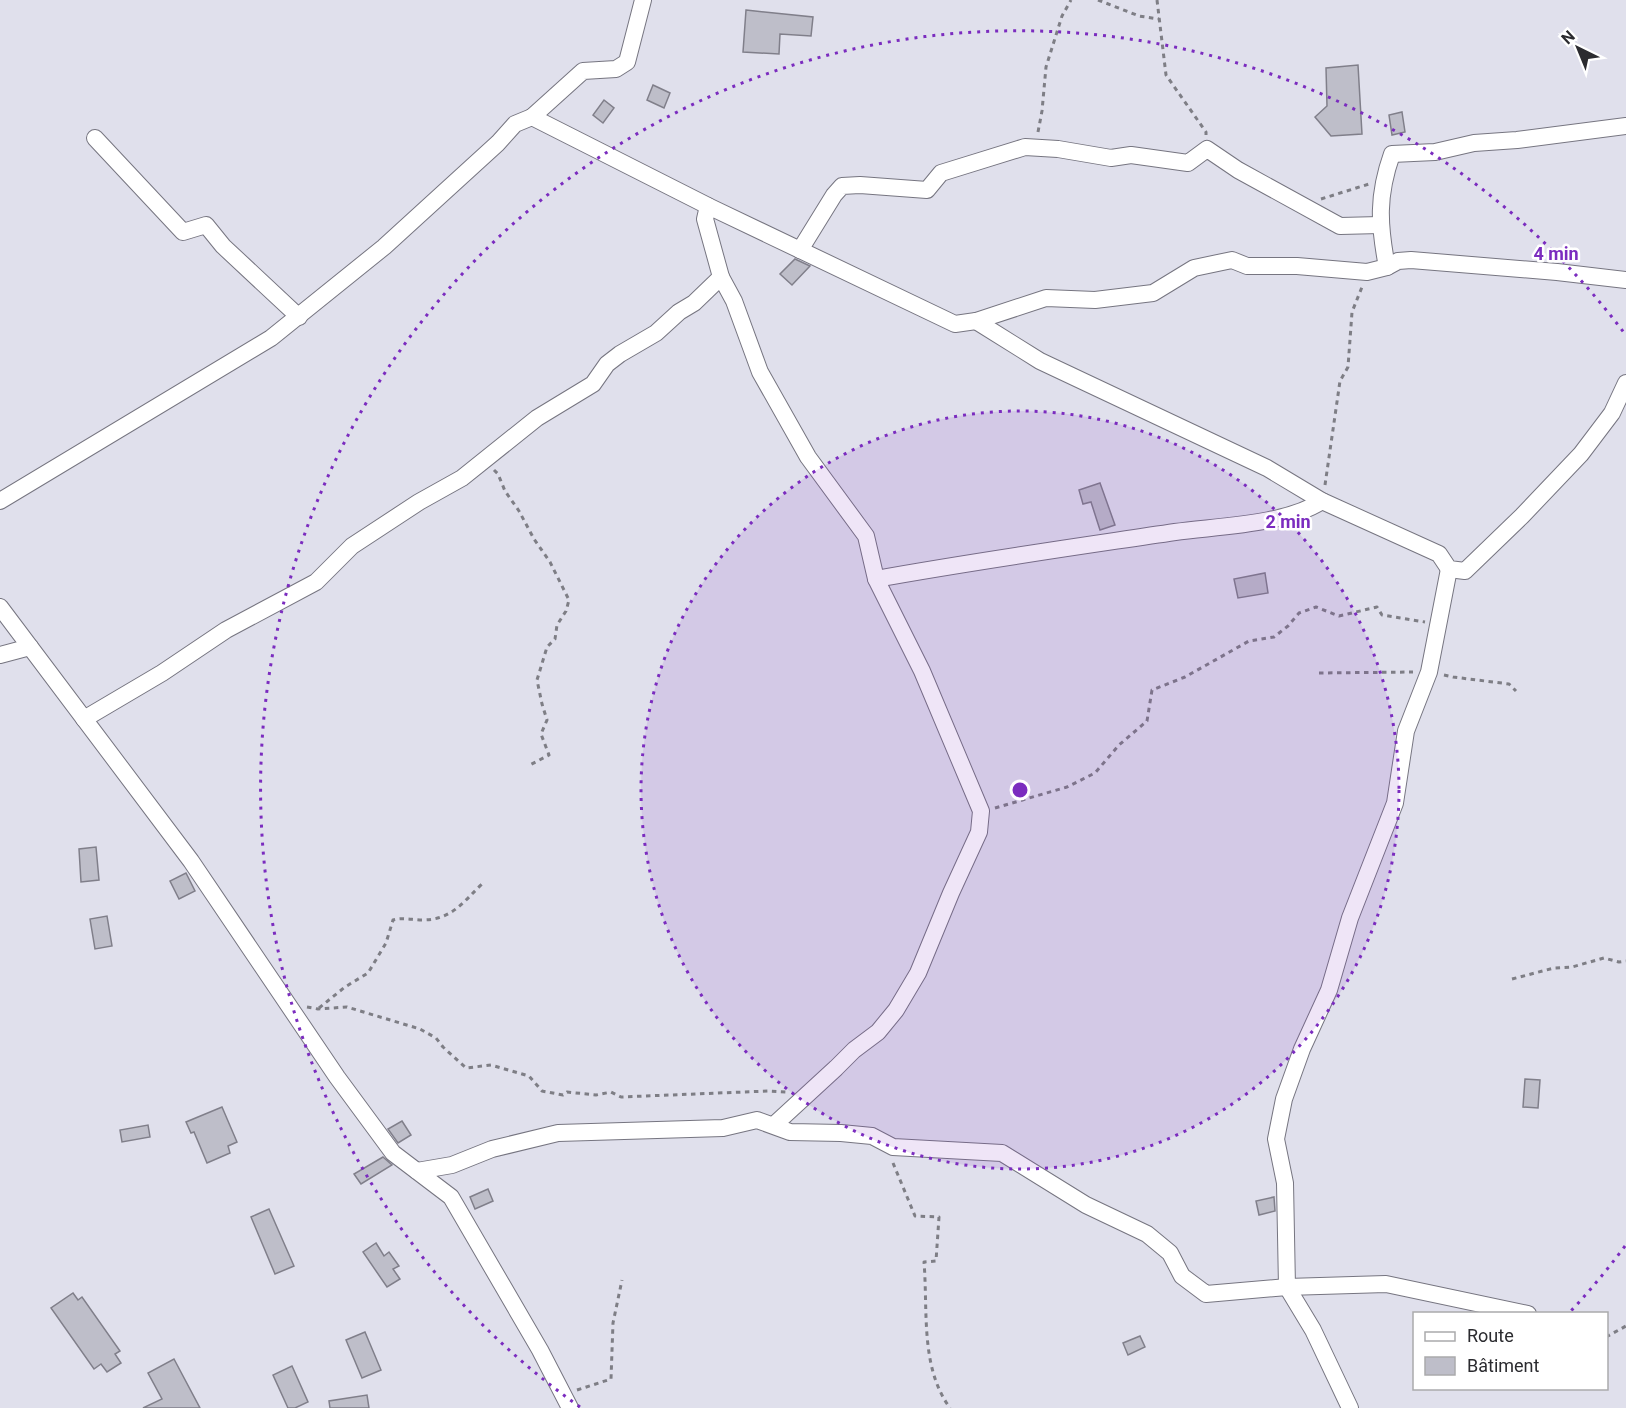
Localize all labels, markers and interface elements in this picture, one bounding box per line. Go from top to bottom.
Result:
north arrow [1548,18,1608,78]
text: N [1558,27,1579,48]
text: 4 min [1533,243,1579,264]
text: 2 min [1265,511,1311,532]
centre of rings [1010,780,1030,800]
legend [1413,1312,1608,1390]
text: Route [1467,1325,1514,1346]
text: Bâtiment [1467,1355,1540,1376]

